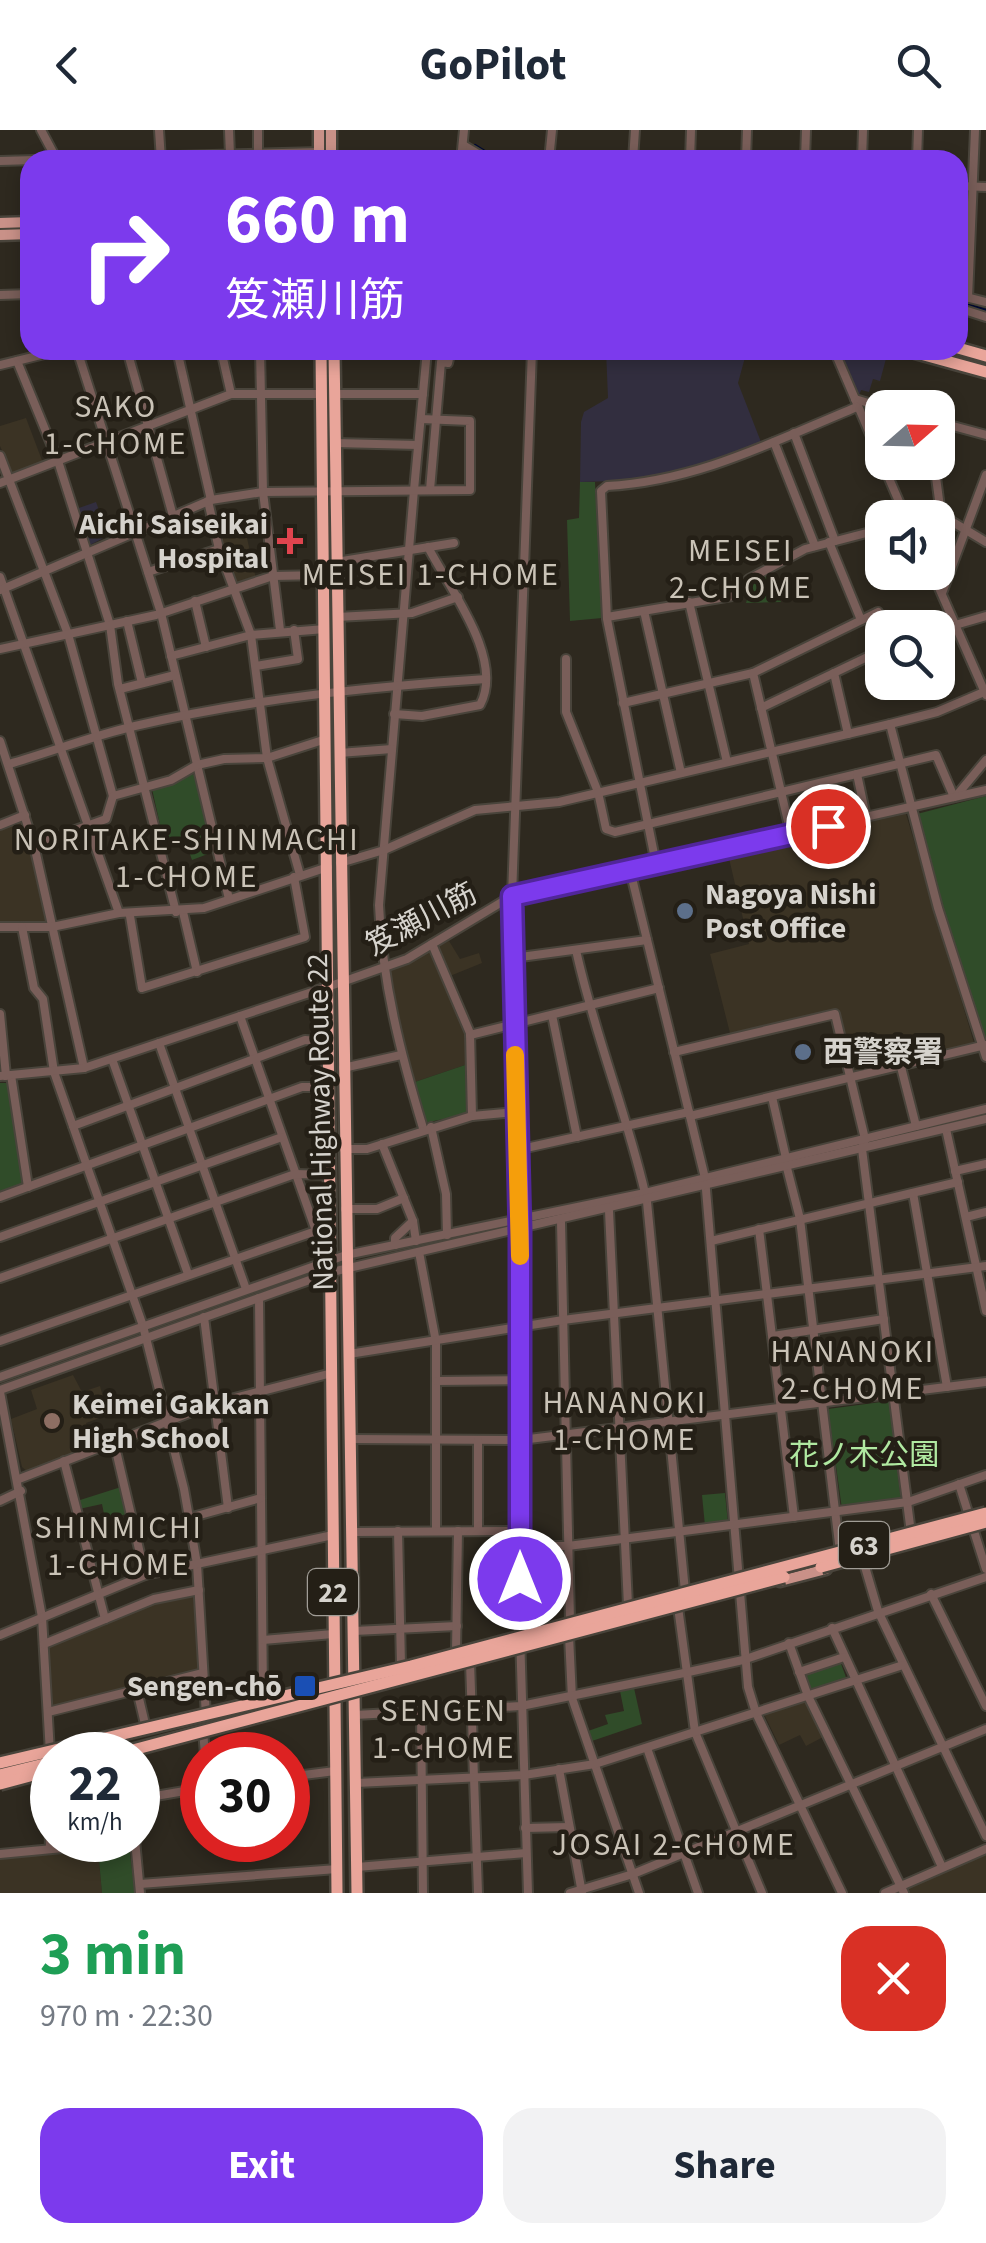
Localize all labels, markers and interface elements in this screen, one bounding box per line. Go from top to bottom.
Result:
text: GoPilot [420,33,566,97]
icon: back [40,38,95,93]
icon: search [891,38,946,93]
text: 660 m [225,170,410,270]
icon: right [60,190,190,320]
text: 笈瀬川筋 [225,269,405,333]
district label: SAKO 1-CHOME [44,384,188,467]
north arrow [865,390,955,480]
map controls [865,390,955,700]
button: sound [865,500,955,590]
place label: Aichi Saiseikai Hospital [78,503,268,580]
marker: Aichi Saiseikai Hospital [277,528,303,554]
district label: MEISEI 2-CHOME [669,528,813,611]
district label: MEISEI 1-CHOME [302,552,560,598]
button: search [865,610,955,700]
pin [786,784,871,869]
icon: arrive [801,799,856,854]
district label: NORITAKE-SHINMACHI 1-CHOME [14,817,360,900]
street label: 笈瀬川筋 [358,872,484,967]
place label: Nagoya Nishi Post Office [705,873,876,950]
marker: Nagoya Nishi Post Office [674,900,696,922]
street label: National Highway Route 22 [296,953,345,1291]
place label: 西警察署 [823,1031,943,1074]
marker: 西警察署 [792,1041,814,1063]
district label: HANANOKI 2-CHOME [770,1329,936,1412]
district label: HANANOKI 1-CHOME [542,1380,708,1463]
place label: Keimei Gakkan High School [72,1383,270,1460]
marker: Keimei Gakkan High School [41,1410,63,1432]
park label: 花ノ木公園 [789,1434,939,1477]
district label: SHINMICHI 1-CHOME [35,1505,203,1588]
road number: 63 [839,1522,889,1568]
position arrow [468,1527,572,1631]
road number: 22 [308,1569,358,1615]
place label: Sengen-chō [127,1665,282,1708]
marker: Sengen-chō [292,1673,318,1699]
district label: SENGEN 1-CHOME [372,1688,516,1771]
speed limit sign: 30 [180,1732,310,1862]
text: 22 [69,1749,121,1820]
text: km/h [67,1804,123,1840]
district label: JOSAI 2-CHOME [552,1822,796,1868]
text: 3 min [40,1913,186,1998]
button: close [841,1926,946,2031]
text: 970 m · 22:30 [40,1993,213,2039]
button: Exit [40,2108,483,2223]
button: Share [503,2108,946,2223]

